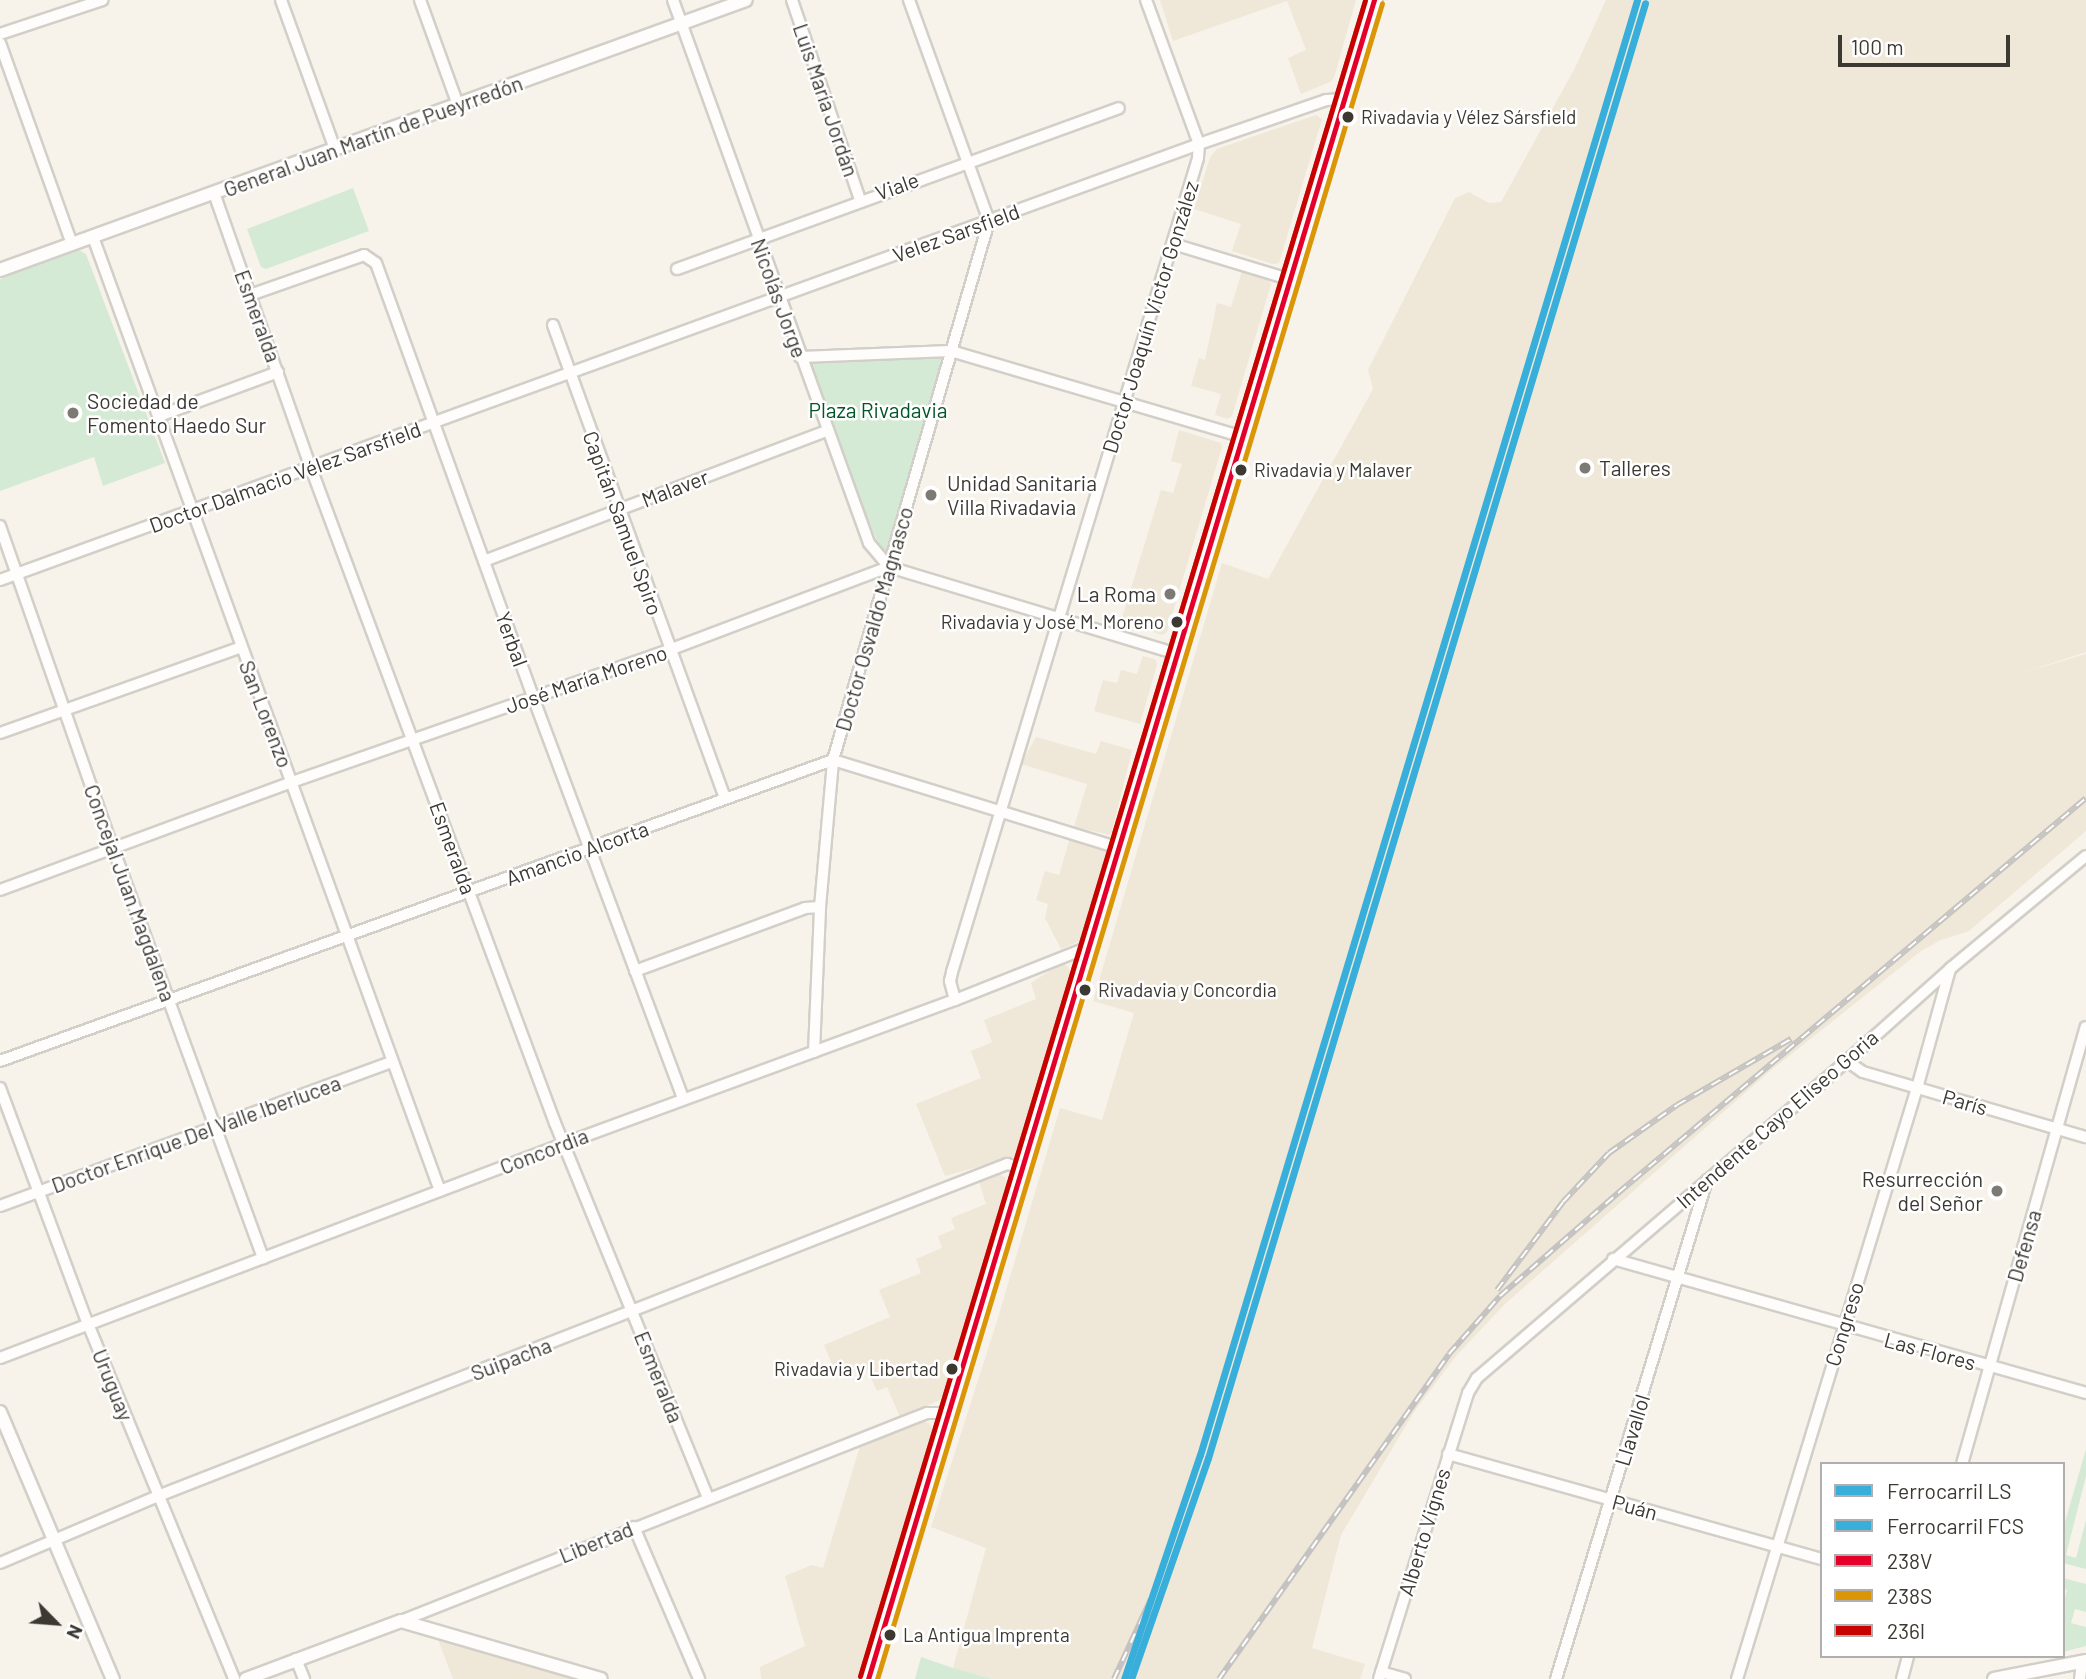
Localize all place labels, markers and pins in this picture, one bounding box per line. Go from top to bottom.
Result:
place label: Rivadavia y Vélez Sársfield [1361,106,1576,128]
marker: Rivadavia y Vélez Sársfield [1341,110,1355,124]
place label: Sociedad de Fomento Haedo Sur [87,388,266,438]
marker: Sociedad de Fomento Haedo Sur [65,405,81,421]
place label: Talleres [1599,455,1671,481]
place label: Rivadavia y Malaver [1254,459,1412,481]
marker: Talleres [1577,460,1593,476]
marker: Rivadavia y Malaver [1234,463,1248,477]
place label: Unidad Sanitaria Villa Rivadavia [947,470,1097,520]
marker: Unidad Sanitaria Villa Rivadavia [921,485,941,505]
place label: La Roma [1077,581,1156,607]
marker: La Roma [1162,586,1178,602]
place label: Rivadavia y José M. Moreno [941,611,1164,633]
marker: Rivadavia y José M. Moreno [1170,615,1184,629]
place label: Rivadavia y Concordia [1098,979,1277,1001]
marker: Rivadavia y Concordia [1078,983,1092,997]
place label: Resurrección del Señor [1862,1166,1983,1216]
marker: Resurrección del Señor [1989,1183,2005,1199]
place label: Rivadavia y Libertad [774,1358,939,1380]
marker: Rivadavia y Libertad [945,1362,959,1376]
place label: La Antigua Imprenta [903,1624,1070,1646]
marker: La Antigua Imprenta [883,1628,897,1642]

